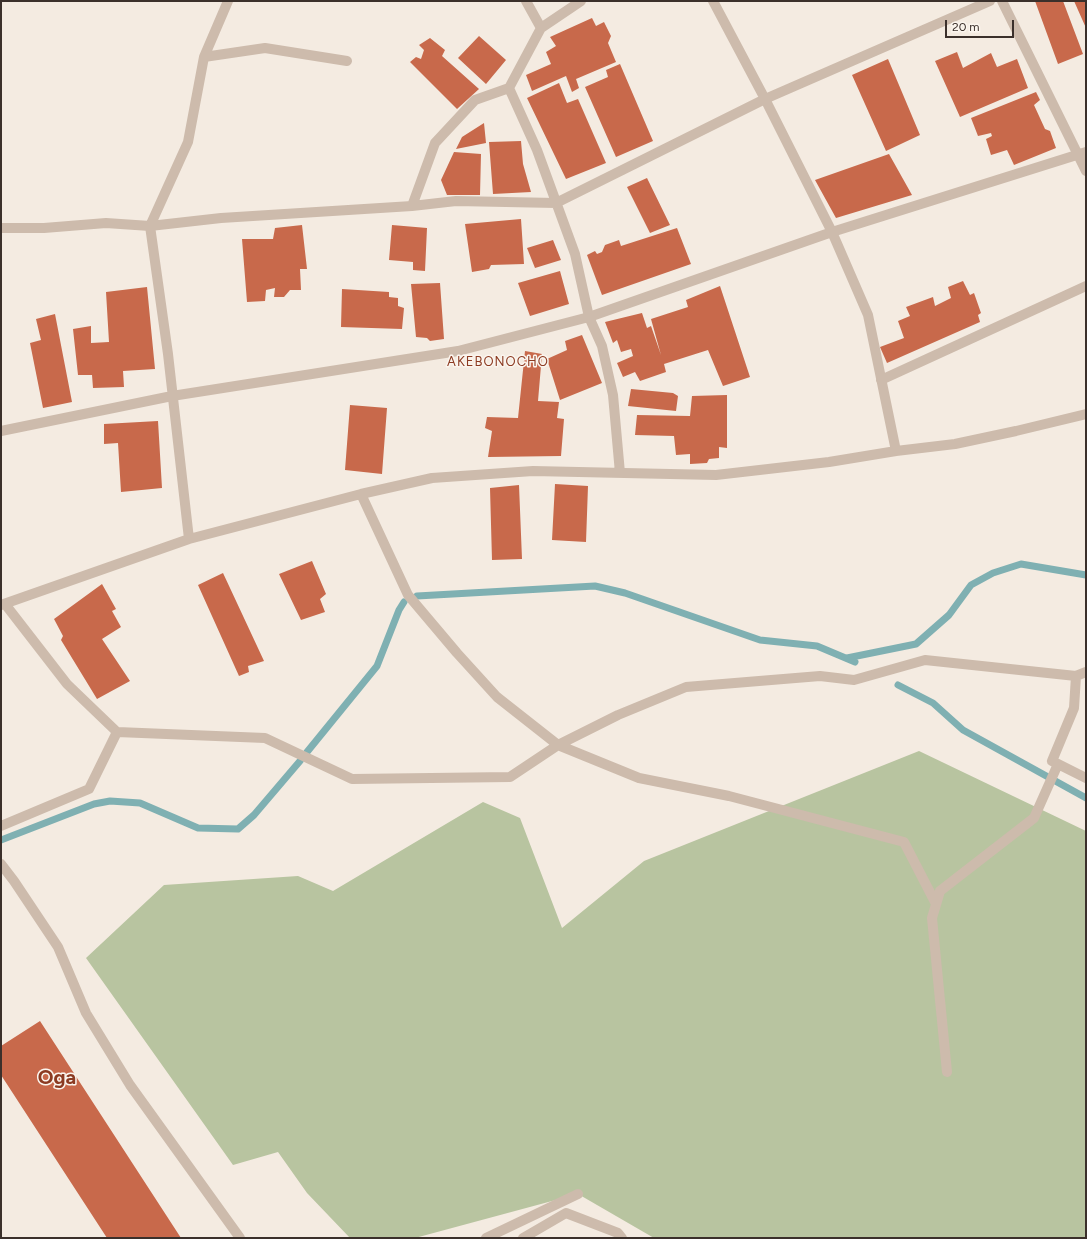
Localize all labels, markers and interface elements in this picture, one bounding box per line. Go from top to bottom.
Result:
scale bar [947,12,1016,38]
text: 20 m [952,20,980,34]
district label: AKEBONOCHO [447,354,549,370]
district label: Oga [38,1066,76,1090]

